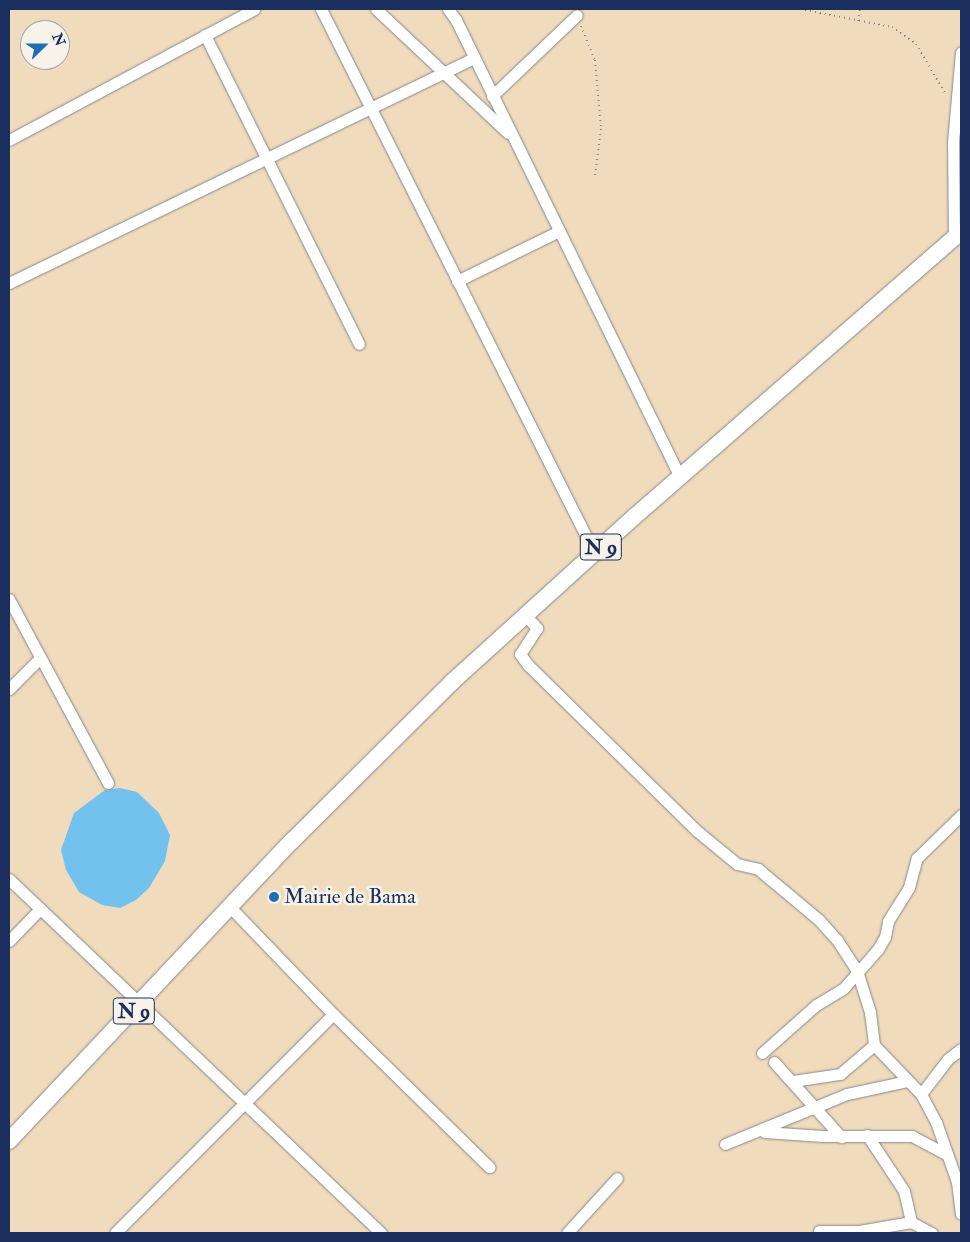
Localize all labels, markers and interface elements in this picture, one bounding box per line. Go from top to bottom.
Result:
north arrow [20,20,70,70]
text: N [48,31,69,49]
road number: N 9 [580,530,622,564]
place label: Mairie de Bama [284,884,416,910]
marker: Mairie de Bama [268,891,280,903]
road number: N 9 [113,994,155,1028]

